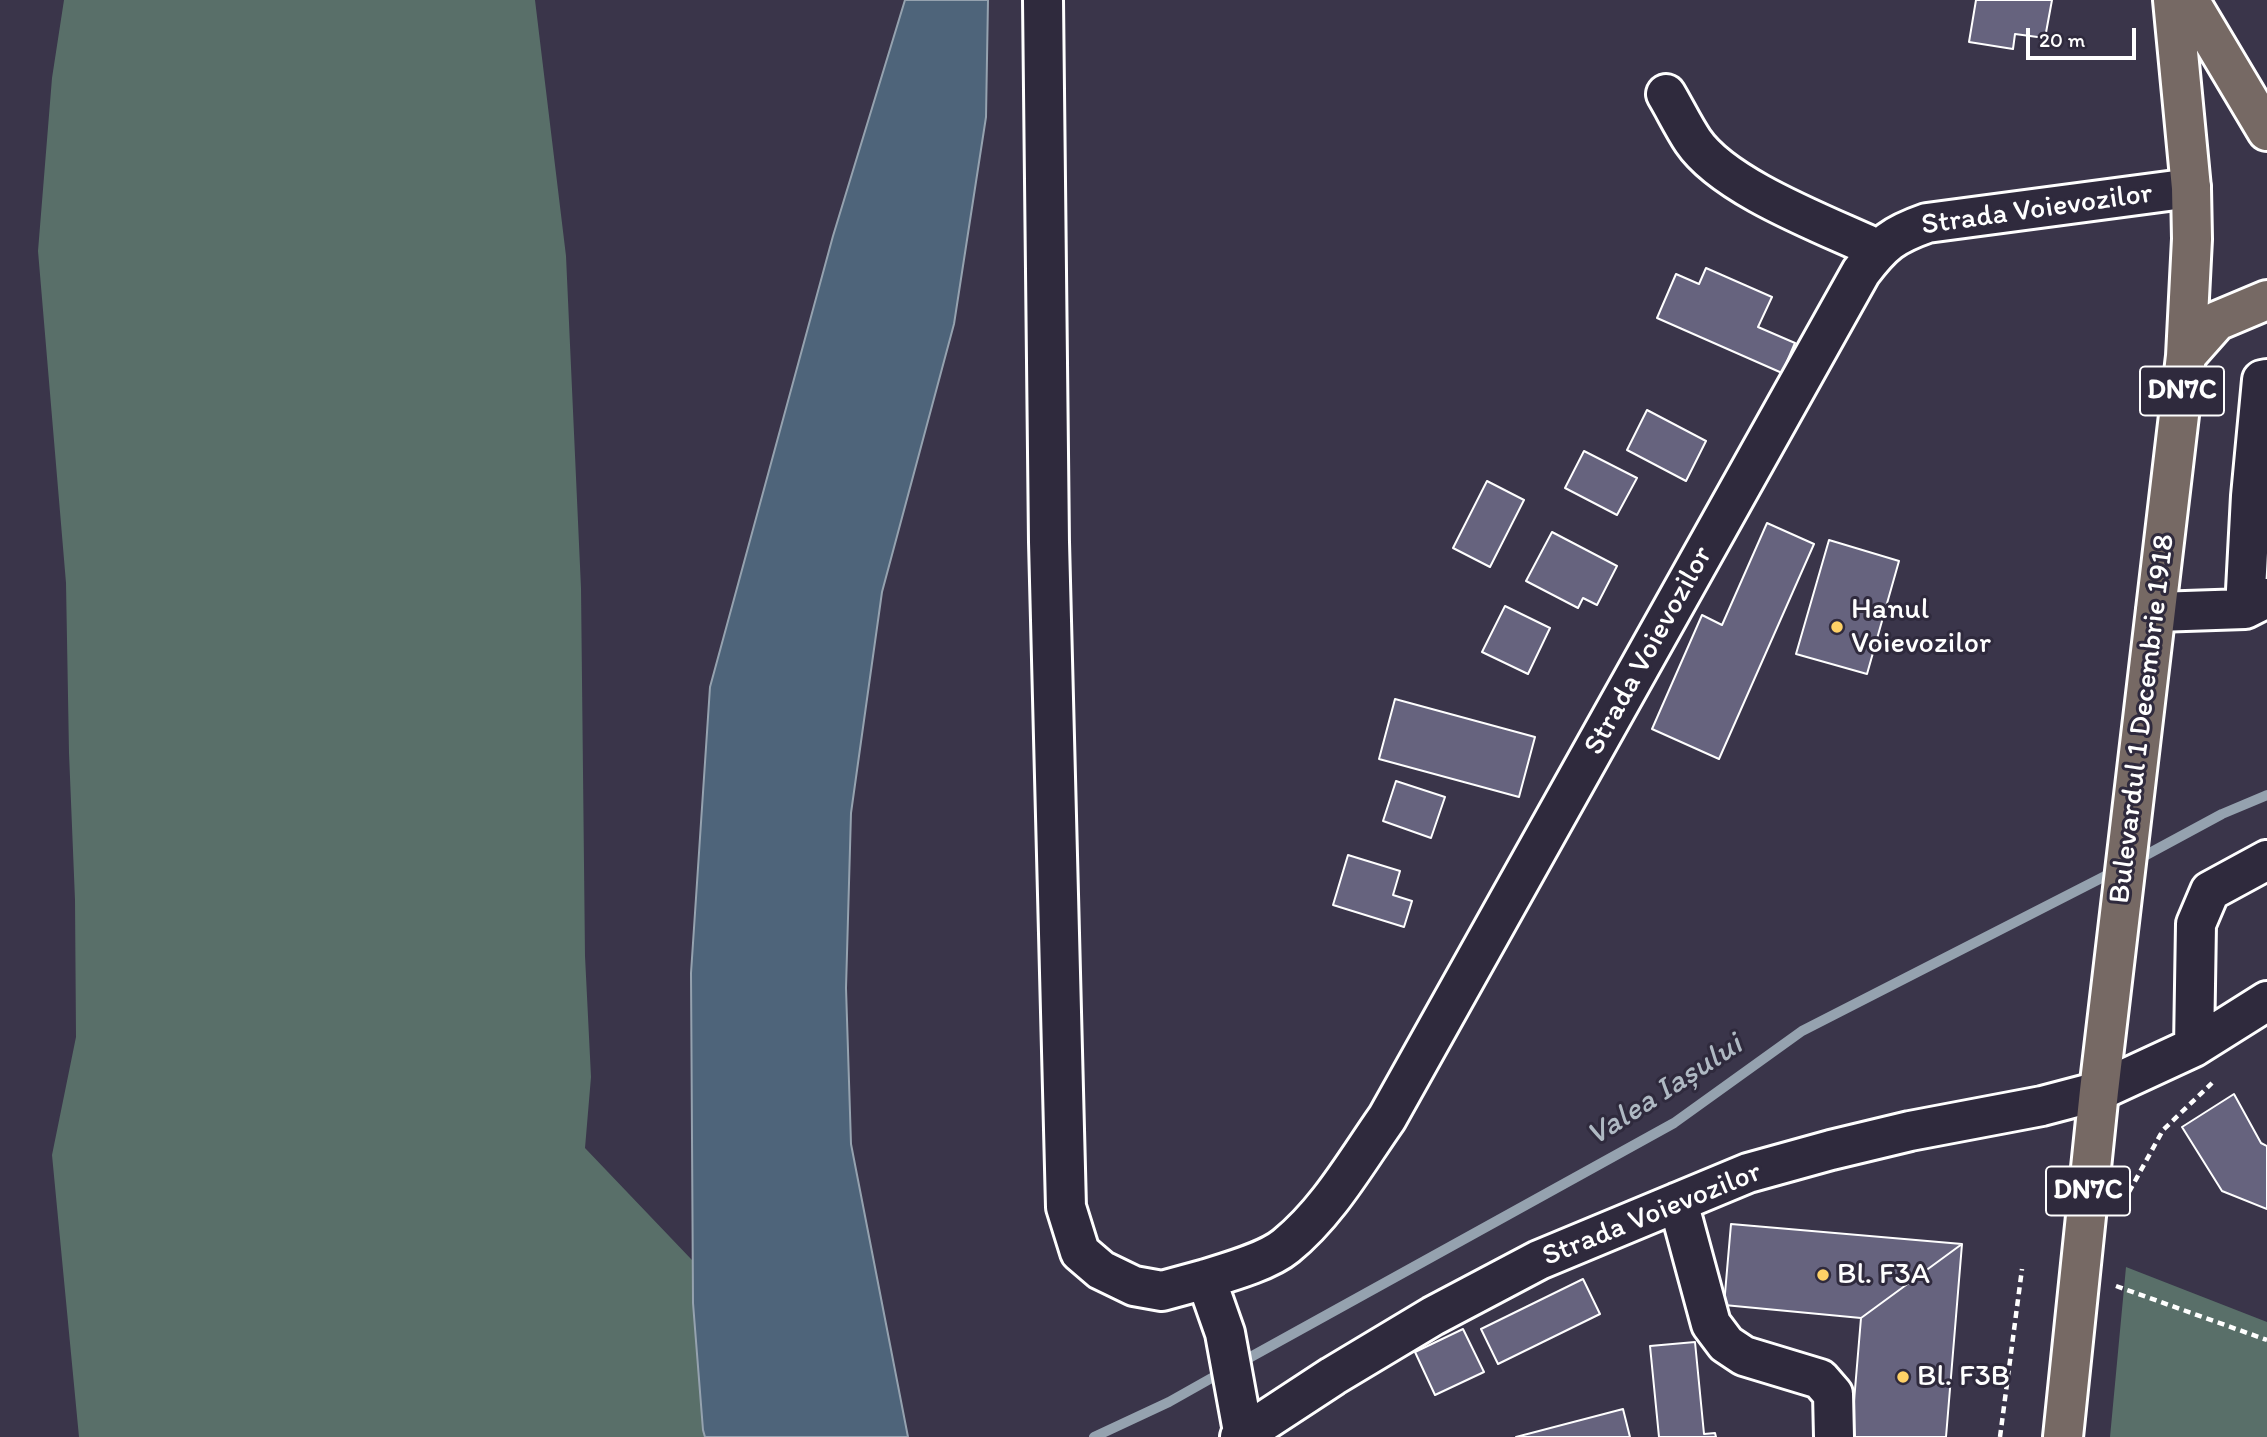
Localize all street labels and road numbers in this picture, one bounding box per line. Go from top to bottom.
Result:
street label: Strada Voievozilor [1919,176,2155,244]
road number: DN7C [2140,366,2224,416]
street label: Bulevardul 1 Decembrie 1918 [2102,532,2184,906]
street label: Strada Voievozilor [1577,540,1721,762]
street label: Strada Voievozilor [1537,1155,1767,1275]
road number: DN7C [2046,1166,2130,1216]

